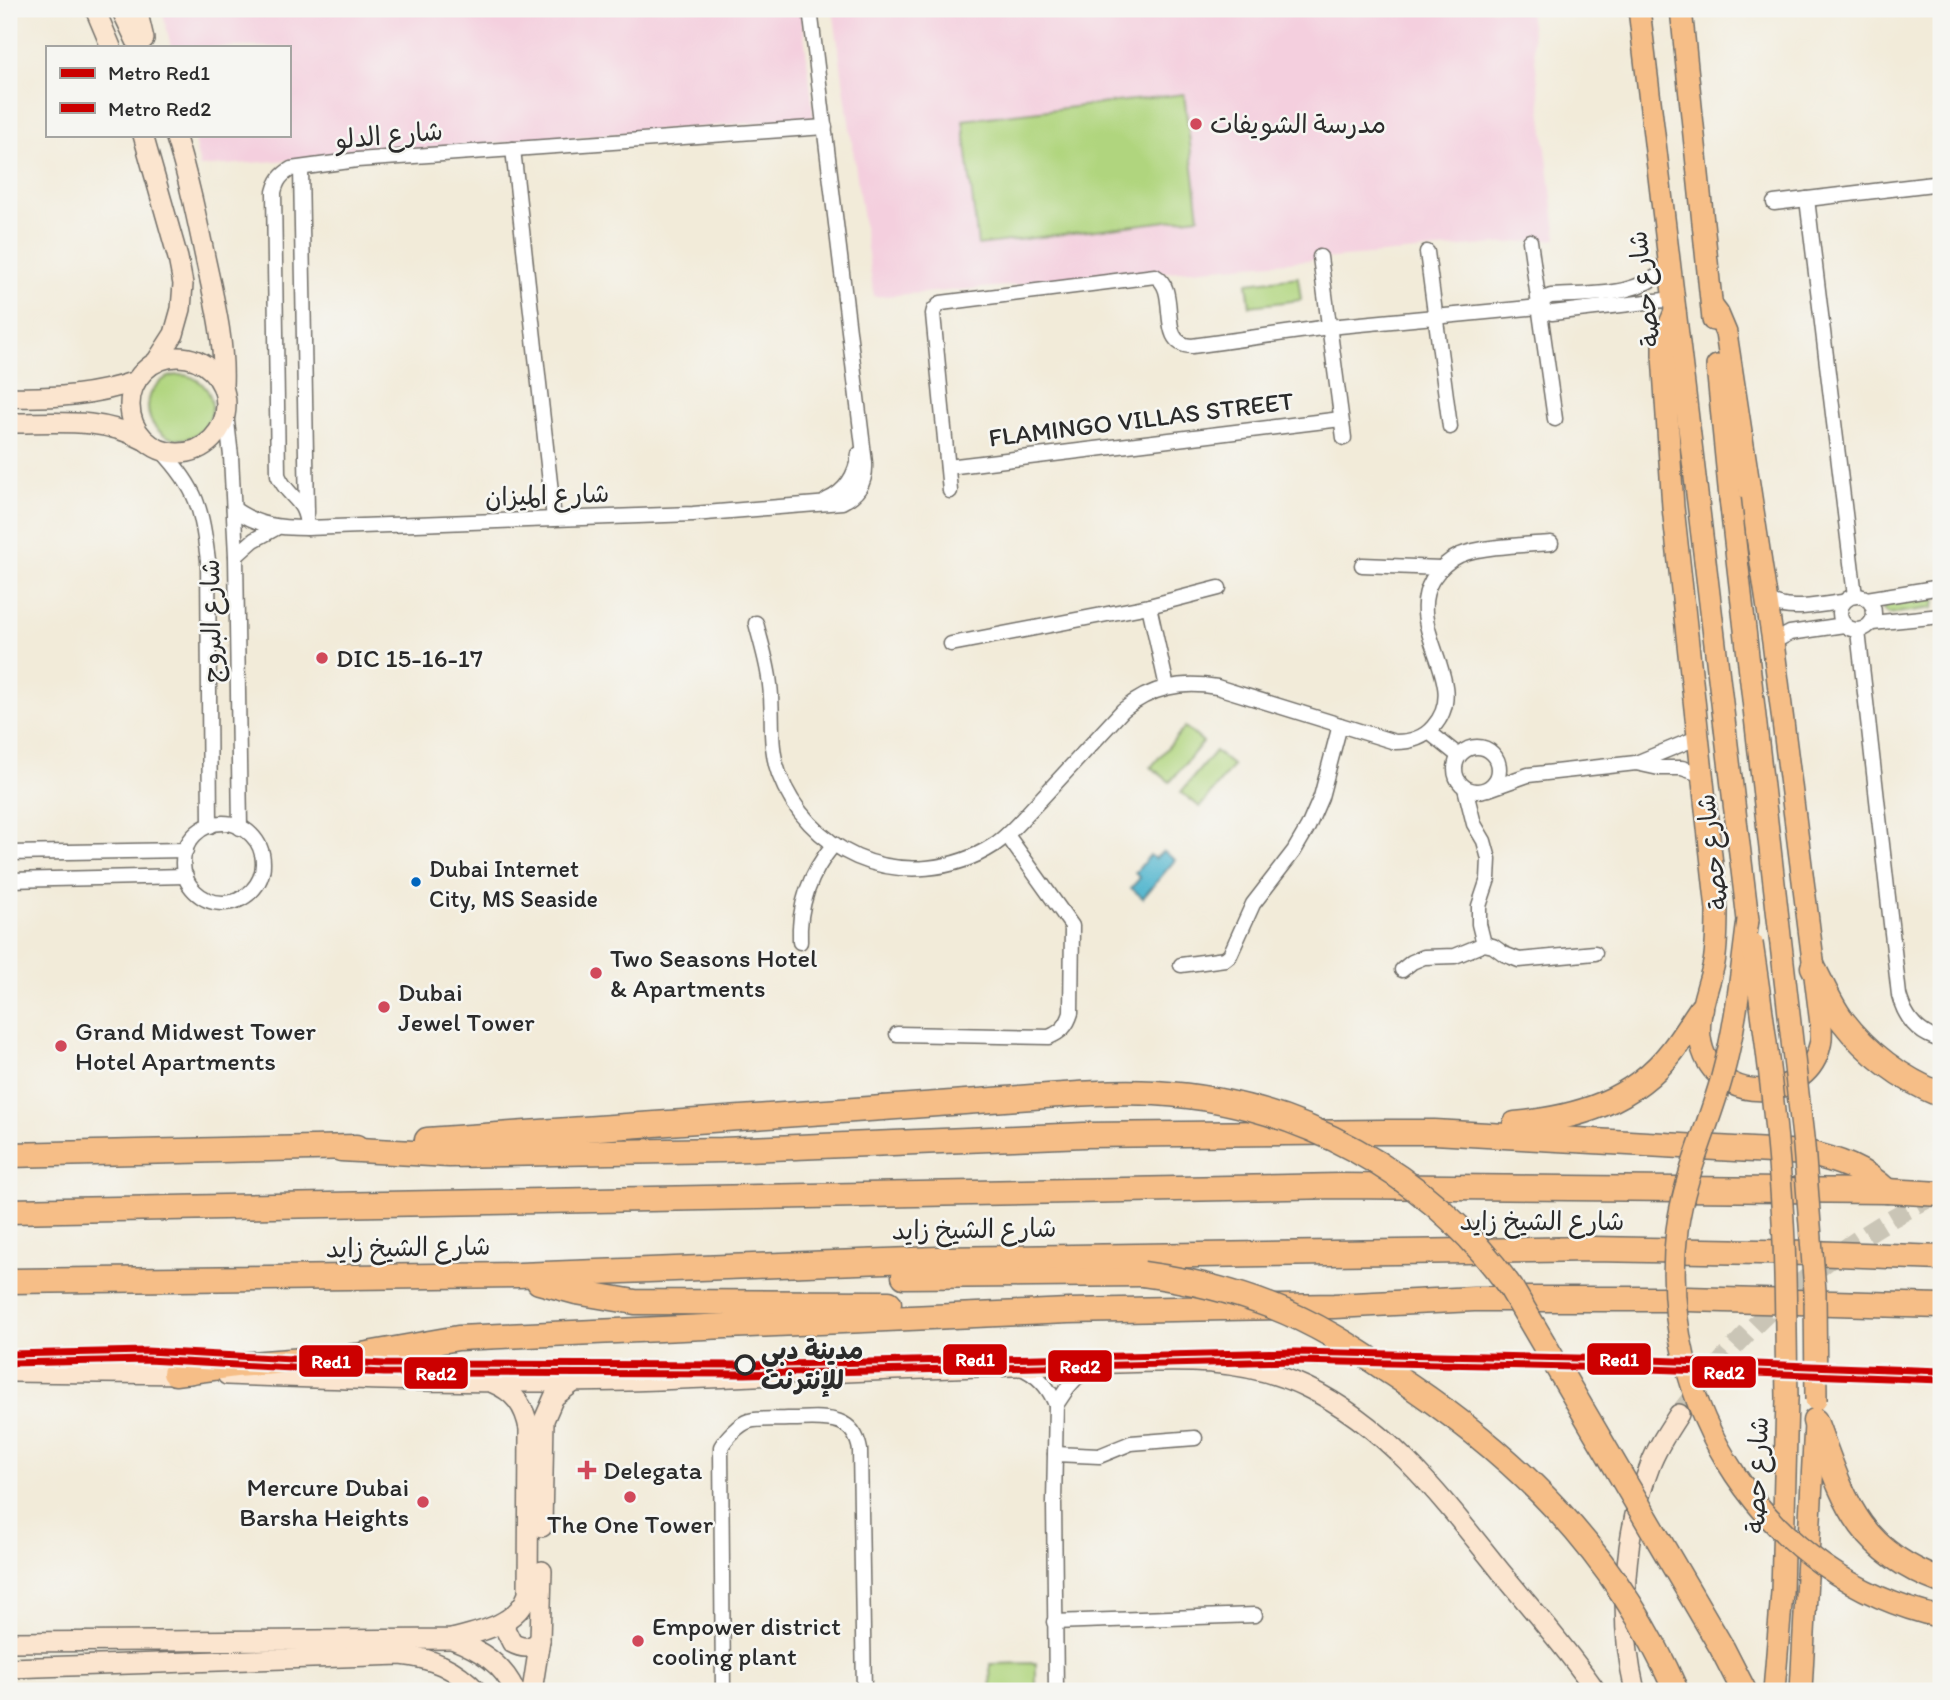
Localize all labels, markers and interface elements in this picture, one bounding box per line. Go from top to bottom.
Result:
legend [46,46,290,136]
text: Metro Red1 [108,60,210,85]
text: Metro Red2 [108,96,211,121]
place label: مدرسة الشويفات [1210,108,1386,141]
street label: شارع الدلو [333,114,444,158]
marker: مدرسة الشويفات [1188,116,1204,132]
street label: شارع حصة [1621,229,1669,349]
street label: FLAMINGO VILLAS STREET [987,384,1296,454]
street label: شارع الميزان [484,477,610,515]
street label: شارع البروج [194,559,230,683]
place label: DIC 15-16-17 [336,642,483,674]
marker: DIC 15-16-17 [314,650,330,666]
street label: شارع حصة [1689,792,1737,912]
place label: Dubai Internet City, MS Seaside [429,854,598,913]
marker: Dubai Internet City, MS Seaside [409,875,423,889]
place label: Two Seasons Hotel & Apartments [610,942,817,1004]
marker: Two Seasons Hotel & Apartments [588,965,604,981]
place label: Dubai Jewel Tower [398,976,535,1038]
marker: Dubai Jewel Tower [376,999,392,1015]
place label: Grand Midwest Tower Hotel Apartments [75,1015,317,1077]
marker: Grand Midwest Tower Hotel Apartments [53,1038,69,1054]
street label: شارع الشيخ زايد [1460,1205,1624,1239]
street label: شارع الشيخ زايد [891,1212,1057,1248]
street label: شارع الشيخ زايد [325,1230,491,1266]
place label: مدينة دبي للإنترنت [761,1334,863,1398]
line badge: Red1 [1586,1342,1652,1376]
line badge: Red1 [942,1343,1008,1376]
line badge: Red1 [298,1344,364,1378]
text: Red1 [955,1348,995,1371]
text: Red1 [1599,1348,1639,1371]
line badge: Red2 [1047,1349,1113,1383]
text: Red1 [311,1350,351,1373]
marker: مدينة دبي للإنترنت [735,1355,755,1375]
text: Red2 [1060,1355,1100,1378]
line badge: Red2 [1691,1355,1757,1389]
line badge: Red2 [403,1356,469,1390]
text: Red2 [1704,1361,1744,1384]
text: Red2 [416,1362,456,1385]
street label: شارع حصة [1739,1416,1777,1534]
place label: Delegata [603,1454,703,1486]
marker: Delegata [577,1460,597,1480]
place label: Mercure Dubai Barsha Heights [239,1471,409,1533]
marker: The One Tower [622,1489,638,1505]
marker: Mercure Dubai Barsha Heights [415,1494,431,1510]
place label: The One Tower [547,1508,714,1540]
place label: Empower district cooling plant [652,1610,841,1672]
marker: Empower district cooling plant [630,1633,646,1649]

